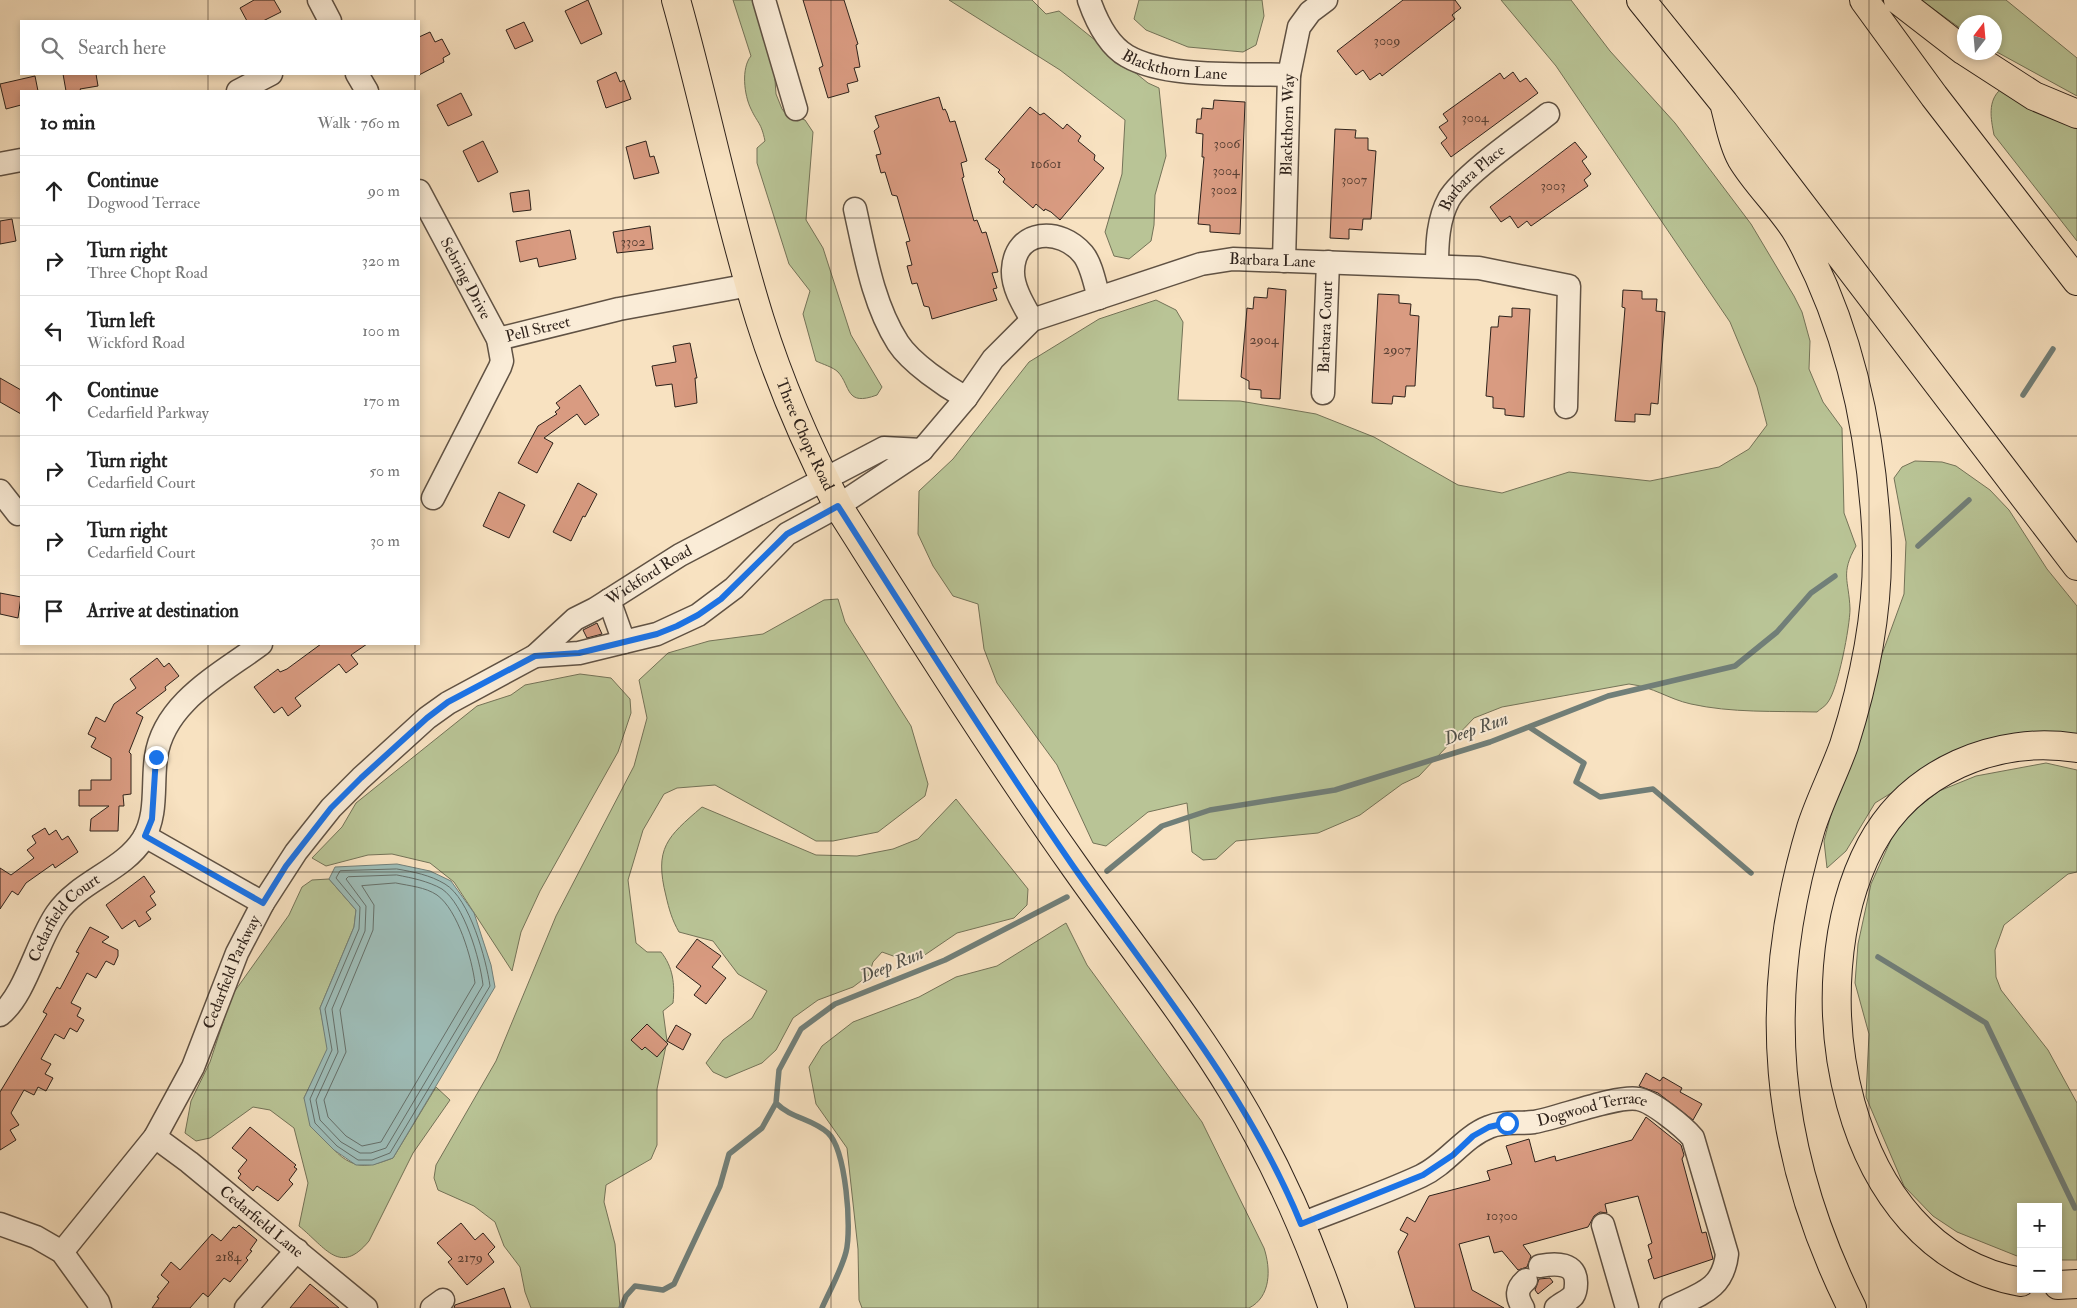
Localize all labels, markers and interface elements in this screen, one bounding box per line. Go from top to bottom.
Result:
north arrow [1957,15,2002,60]
search box [20,20,420,75]
house number: 3009 [1374,32,1400,49]
icon: search [38,34,66,62]
text: Search here [78,36,166,60]
street label: Blackthorn Lane [1118,45,1228,84]
street label: Blackthorn Way [1276,73,1299,176]
text: 10 min [40,109,95,136]
house number: 3004 [1461,109,1490,126]
text: Walk · 760 m [318,113,400,133]
house number: 3006 [1214,135,1241,152]
street label: Barbara Place [1435,140,1509,214]
house number: 10601 [1030,155,1062,172]
house number: 3004 [1212,162,1241,179]
text: Continue [87,169,158,193]
house number: 3007 [1341,171,1368,188]
icon: ahead [40,177,68,205]
house number: 3003 [1540,177,1566,194]
text: 90 m [368,181,400,201]
house number: 3002 [1211,181,1237,198]
text: Dogwood Terrace [87,193,200,213]
house number: 3302 [620,233,646,250]
street label: Sebring Drive [436,234,496,323]
text: Turn right [87,239,167,263]
icon: right [40,247,68,275]
street label: Barbara Lane [1229,249,1316,272]
text: 320 m [362,251,400,271]
text: Three Chopt Road [87,263,208,283]
street label: Barbara Court [1314,281,1337,374]
text: Turn left [87,309,155,333]
street label: Pell Street [503,312,572,347]
icon: left [40,317,68,345]
text: 100 m [362,321,400,341]
house number: 2904 [1250,331,1280,348]
text: Wickford Road [87,333,185,353]
house number: 2907 [1383,341,1412,358]
street label: Three Chopt Road [771,376,839,494]
text: Continue [87,379,158,403]
icon: ahead [40,387,68,415]
text: 170 m [363,391,400,411]
text: Cedarfield Parkway [87,403,209,423]
text: Turn right [87,449,167,473]
icon: right [40,457,68,485]
text: 50 m [369,461,400,481]
text: Cedarfield Court [87,473,195,493]
text: Turn right [87,519,167,543]
icon: right [40,527,68,555]
text: 30 m [370,531,400,551]
street label: Wickford Road [601,540,695,610]
text: Cedarfield Court [87,543,195,563]
icon: arrive [40,597,68,625]
text: Arrive at destination [87,599,239,623]
water label: Deep Run [1440,707,1511,751]
route end [145,746,168,769]
street label: Cedarfield Court [24,869,104,965]
street label: Cedarfield Parkway [199,911,265,1032]
water label: Deep Run [856,942,927,988]
street label: Dogwood Terrace [1535,1088,1651,1131]
route start [1496,1112,1519,1135]
street label: Cedarfield Lane [215,1181,308,1262]
map controls [2017,1203,2062,1293]
button: + [2017,1203,2062,1248]
house number: 10300 [1486,1207,1518,1224]
house number: 2184 [215,1248,243,1265]
button: − [2017,1248,2062,1293]
house number: 2179 [457,1249,483,1266]

